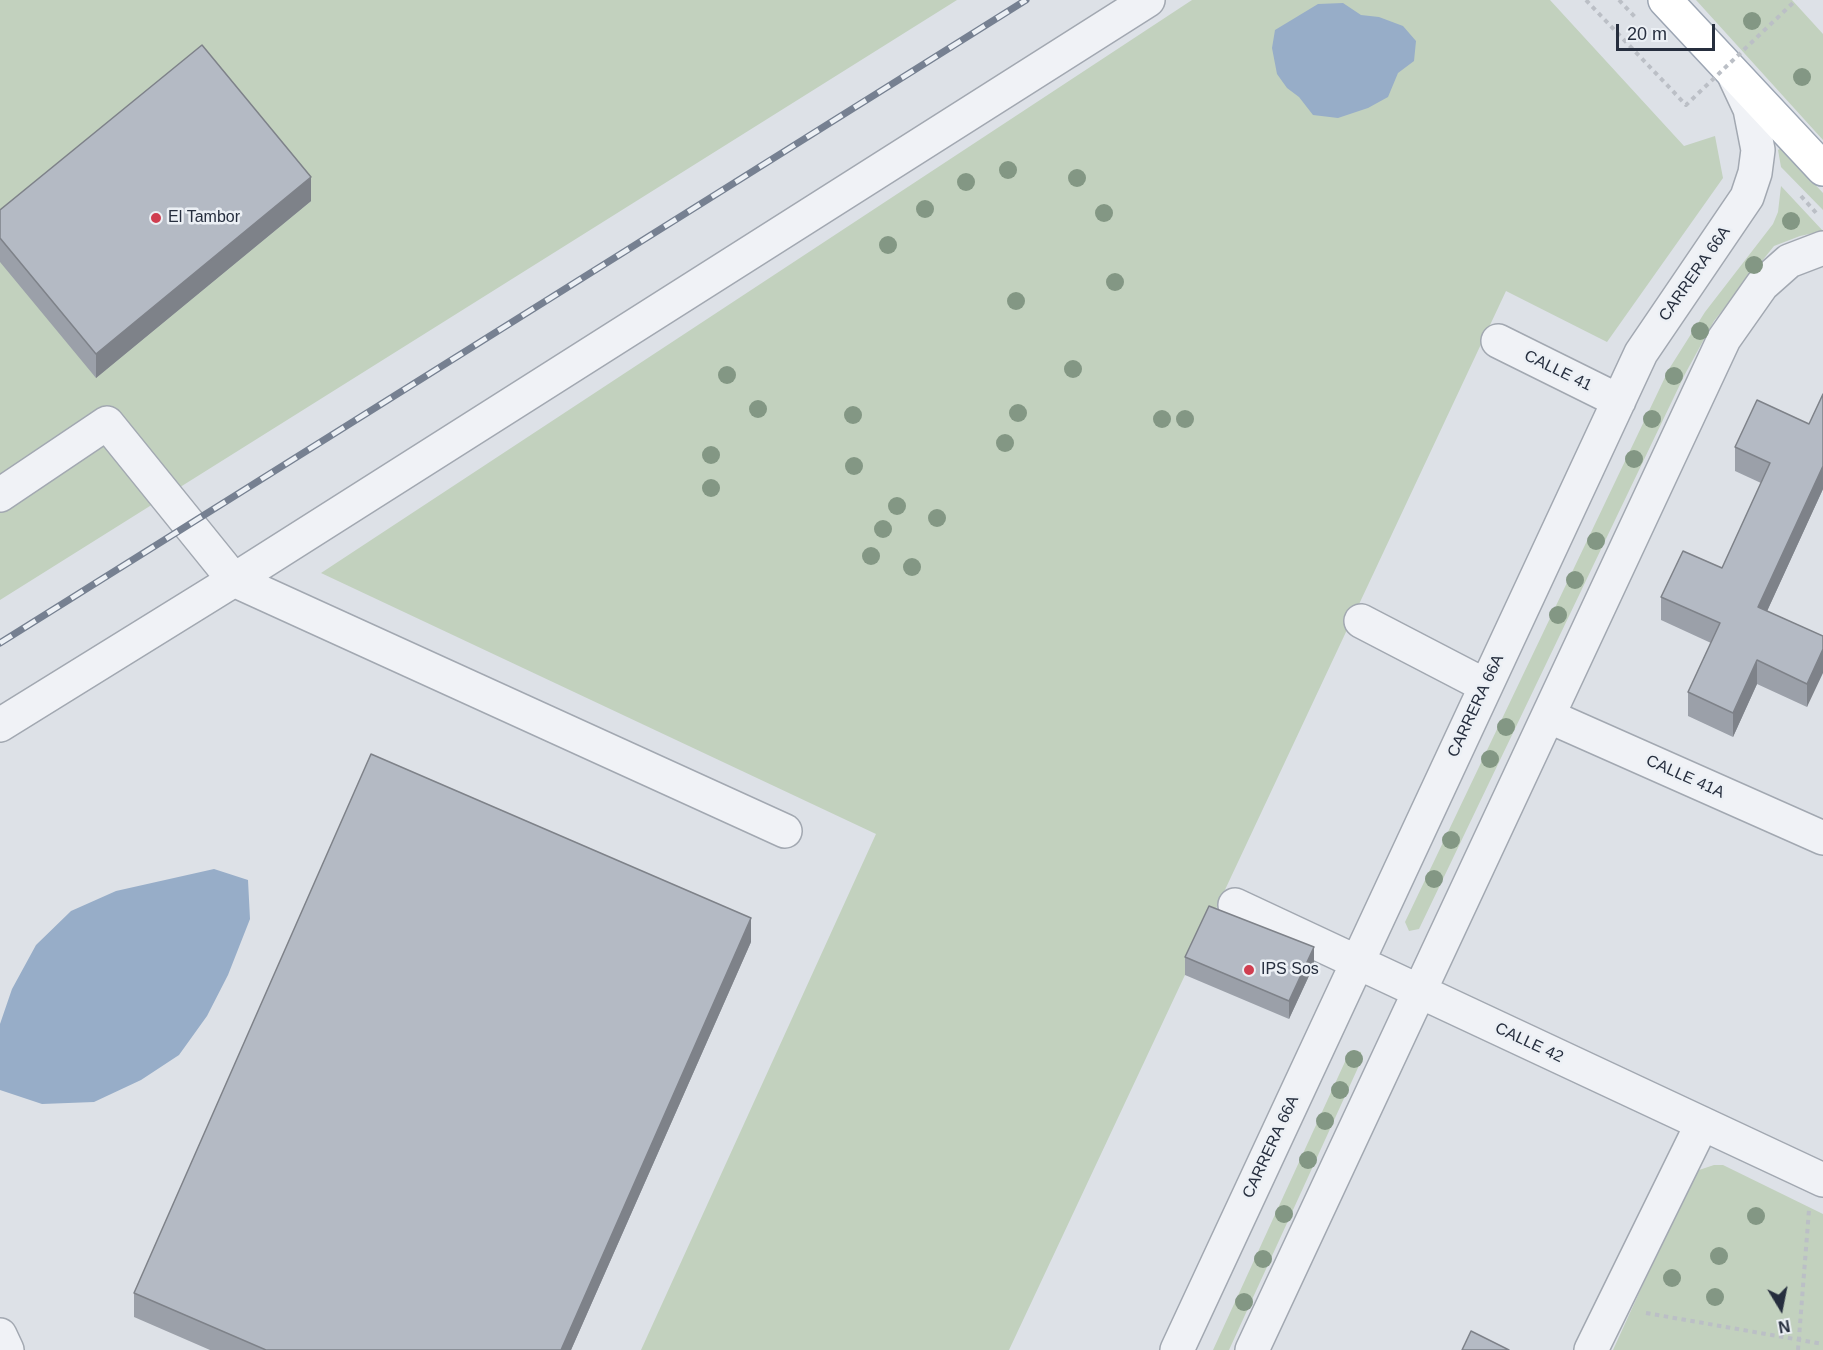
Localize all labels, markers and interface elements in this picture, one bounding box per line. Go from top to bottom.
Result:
scale bar [1619,12,1718,50]
text: 20 m [1627,24,1667,44]
place label: El Tambor [168,208,240,228]
marker: El Tambor [149,211,163,225]
street label: CARRERA 66A [1655,223,1735,325]
street label: CALLE 41 [1521,346,1595,396]
street label: CARRERA 66A [1444,652,1508,760]
street label: CALLE 41A [1643,751,1727,803]
place label: IPS Sos [1261,960,1319,980]
marker: IPS Sos [1242,963,1256,977]
street label: CALLE 42 [1492,1019,1566,1067]
street label: CARRERA 66A [1239,1093,1303,1201]
north arrow [1751,1278,1811,1338]
text: N [1777,1317,1791,1336]

